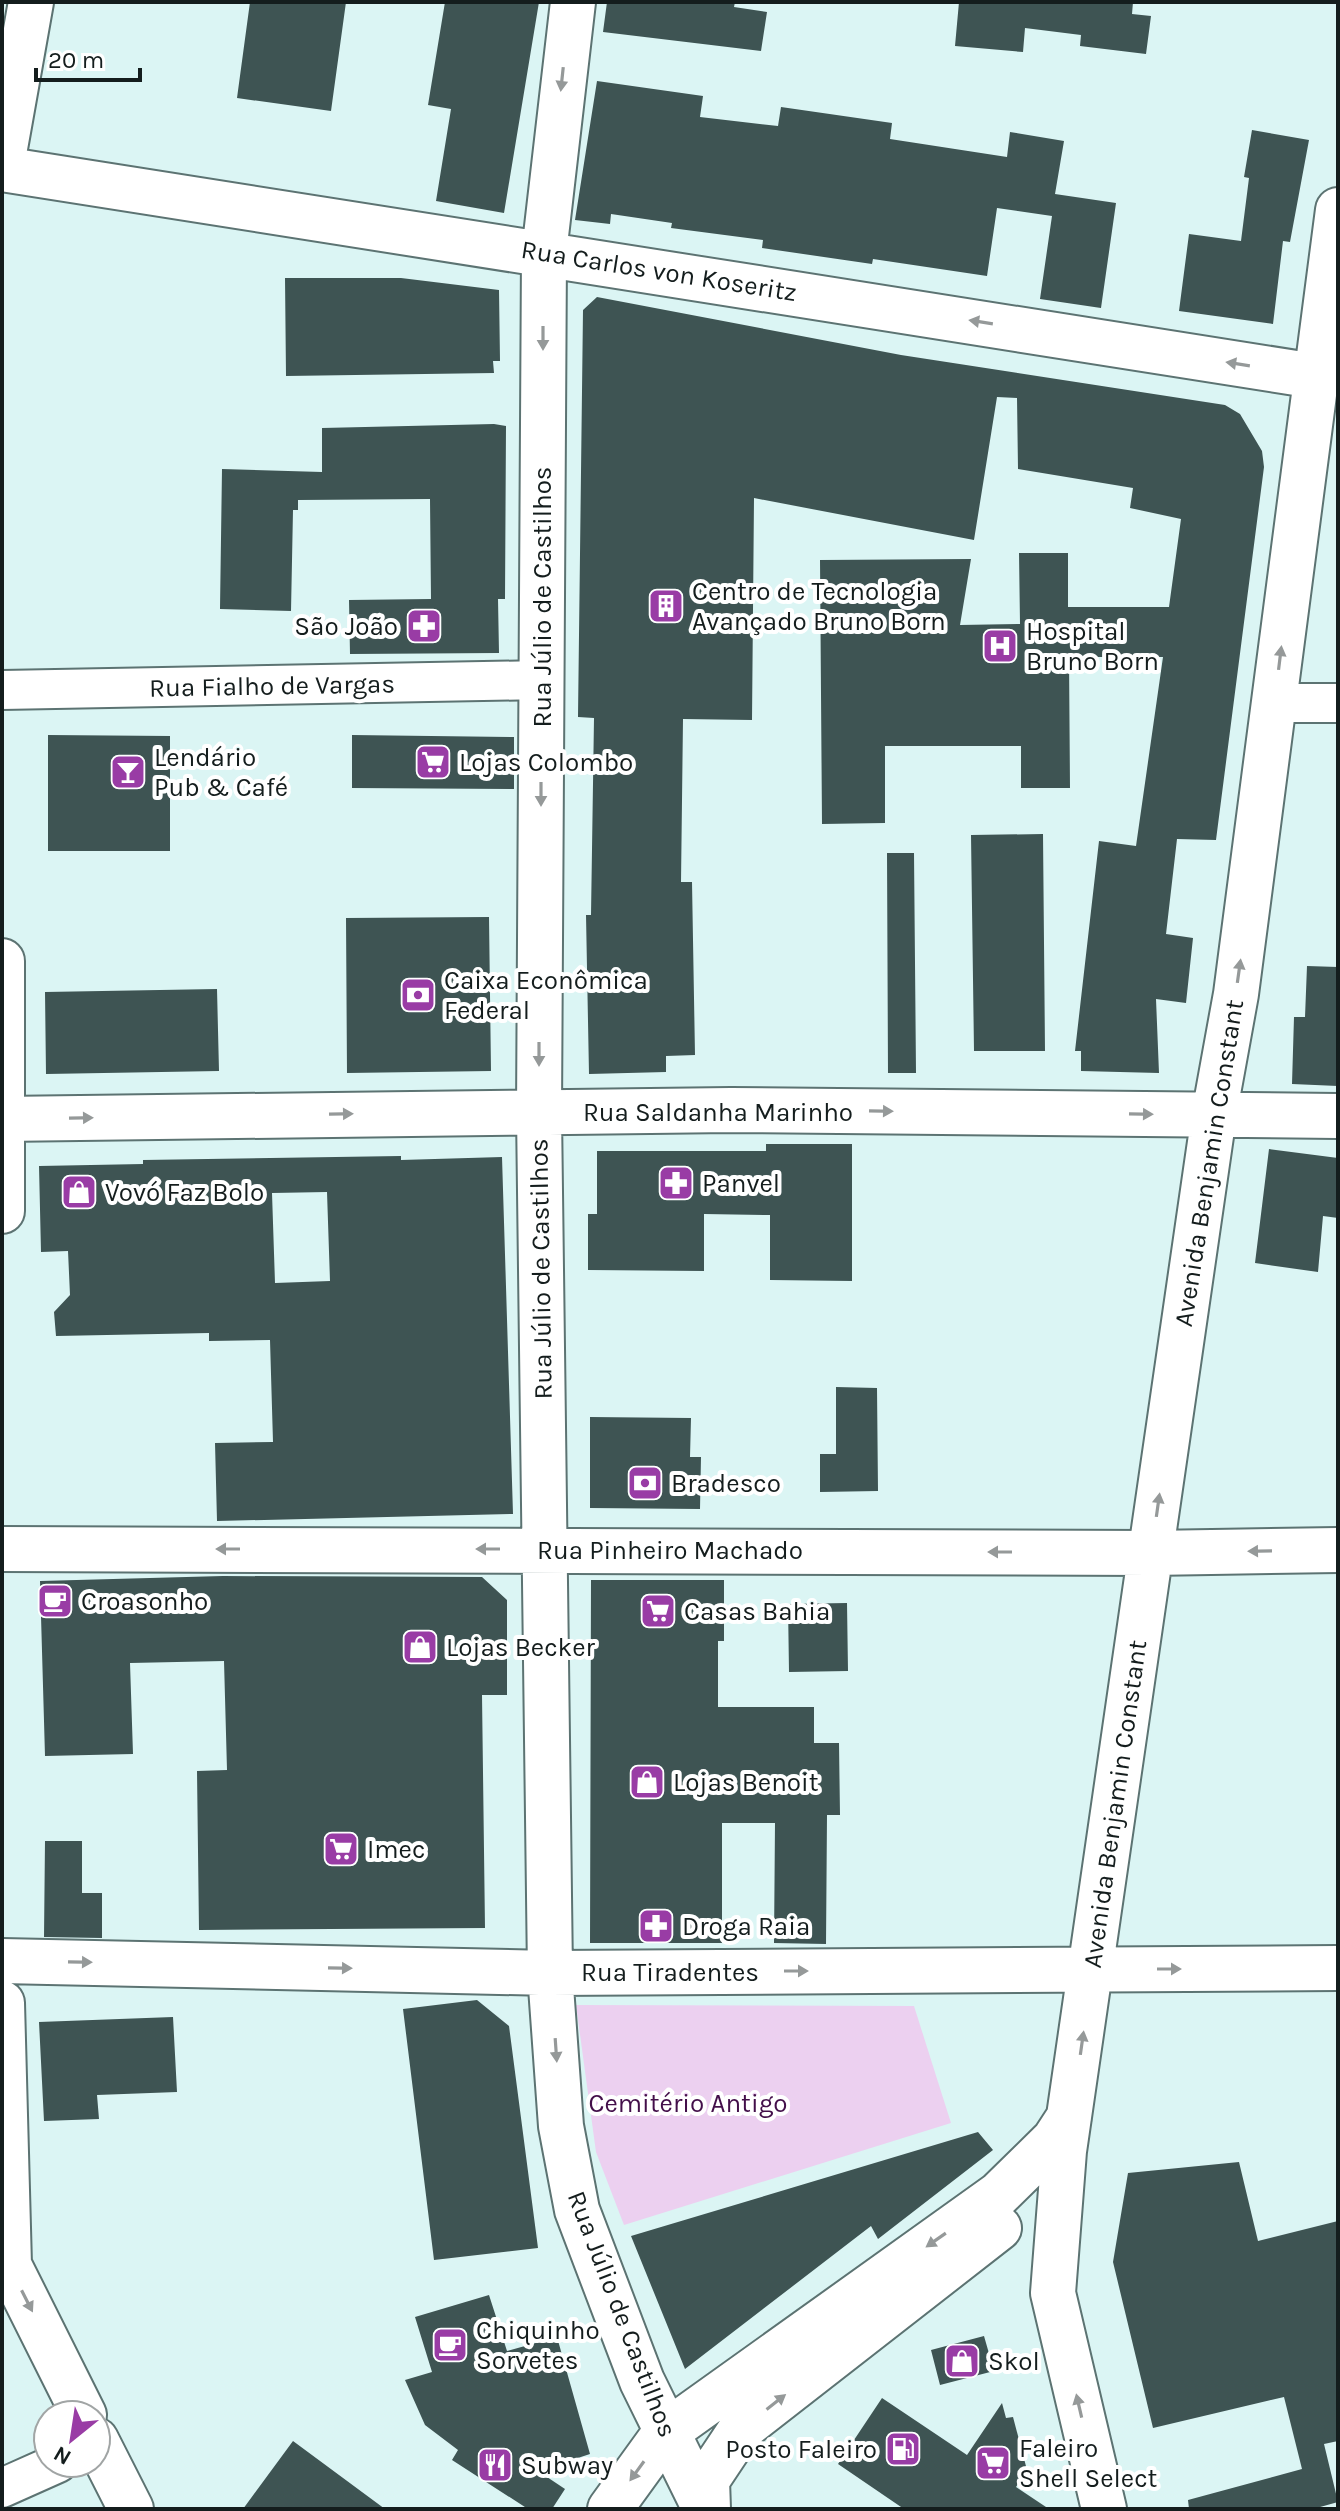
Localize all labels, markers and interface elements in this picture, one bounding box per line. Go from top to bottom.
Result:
scale bar [36,32,140,82]
text: 20 m [48,46,104,74]
one-way arrow [556,67,569,92]
street label: Rua Carlos von Koseritz [519,234,799,308]
one-way arrow [969,315,994,328]
one-way arrow [537,326,549,351]
one-way arrow [1225,357,1250,370]
street label: Rua Júlio de Castilhos [527,466,558,728]
place label: Centro de Tecnologia Avançado Bruno Born [692,576,946,637]
building icon: Centro de Tecnologia Avançado Bruno Born [647,587,685,625]
pharmacy icon: São João [405,607,443,645]
place label: São João [294,611,398,642]
place label: Hospital Bruno Born [1026,616,1159,677]
hospital icon: Hospital Bruno Born [981,627,1019,665]
one-way arrow [1274,645,1287,670]
street label: Rua Fialho de Vargas [149,668,395,704]
place label: Lendário Pub & Café [154,742,288,803]
supermarket icon: Lojas Colombo [414,743,452,781]
place label: Lojas Colombo [459,747,633,778]
bar icon: Lendário Pub & Café [109,753,147,791]
one-way arrow [535,782,547,807]
one-way arrow [1233,958,1246,983]
place label: Caixa Econômica Federal [444,965,648,1026]
bank icon: Caixa Econômica Federal [399,976,437,1014]
street label: Avenida Benjamin Constant [1168,997,1250,1329]
one-way arrow [533,1042,545,1067]
street label: Rua Saldanha Marinho [583,1097,853,1128]
one-way arrow [869,1105,894,1118]
one-way arrow [329,1108,354,1121]
one-way arrow [1129,1108,1154,1120]
one-way arrow [69,1112,94,1124]
street label: Rua Júlio de Castilhos [523,1138,559,1400]
pharmacy icon: Panvel [657,1164,695,1202]
place label: Panvel [702,1168,780,1199]
shop icon: Vovó Faz Bolo [60,1173,98,1211]
place label: Vovó Faz Bolo [105,1177,264,1208]
bank icon: Bradesco [626,1464,664,1502]
place label: Bradesco [671,1468,781,1499]
one-way arrow [1152,1492,1165,1517]
street label: Rua Pinheiro Machado [537,1535,803,1566]
one-way arrow [215,1543,240,1555]
one-way arrow [475,1543,500,1555]
one-way arrow [1247,1545,1272,1558]
one-way arrow [987,1546,1012,1558]
cafe icon: Croasonho [36,1582,74,1620]
place label: Croasonho [81,1586,208,1617]
supermarket icon: Casas Bahia [639,1592,677,1630]
place label: Casas Bahia [684,1596,830,1627]
shop icon: Lojas Becker [401,1628,439,1666]
place label: Lojas Becker [446,1632,596,1663]
street label: Avenida Benjamin Constant [1077,1638,1153,1970]
shop icon: Lojas Benoit [628,1763,666,1801]
place label: Lojas Benoit [673,1767,819,1798]
supermarket icon: Imec [322,1830,360,1868]
place label: Imec [367,1834,425,1865]
pharmacy icon: Droga Raia [637,1907,675,1945]
place label: Droga Raia [682,1911,810,1942]
one-way arrow [68,1956,93,1969]
street label: Rua Tiradentes [581,1957,759,1988]
one-way arrow [328,1961,353,1974]
one-way arrow [1157,1963,1182,1975]
one-way arrow [784,1965,809,1978]
one-way arrow [1075,2030,1088,2055]
one-way arrow [550,2038,563,2063]
park label: Cemitério Antigo [588,2088,788,2119]
street label: Rua Júlio de Castilhos [561,2187,683,2441]
one-way arrow [925,2232,947,2248]
one-way arrow [20,2289,33,2312]
place label: Chiquinho Sorvetes [476,2315,600,2376]
cafe icon: Chiquinho Sorvetes [431,2326,469,2364]
shop icon: Skol [943,2342,981,2380]
place label: Skol [988,2346,1040,2377]
one-way arrow [1072,2393,1085,2418]
one-way arrow [766,2394,786,2411]
north arrow [32,2399,112,2479]
fuel station icon: Posto Faleiro [884,2430,922,2468]
place label: Faleiro Shell Select [1019,2433,1158,2494]
place label: Posto Faleiro [725,2434,877,2465]
text: N [49,2440,76,2471]
supermarket icon: Faleiro Shell Select [974,2444,1012,2482]
restaurant icon: Subway [476,2446,514,2484]
place label: Subway [521,2450,613,2481]
one-way arrow [629,2460,645,2482]

